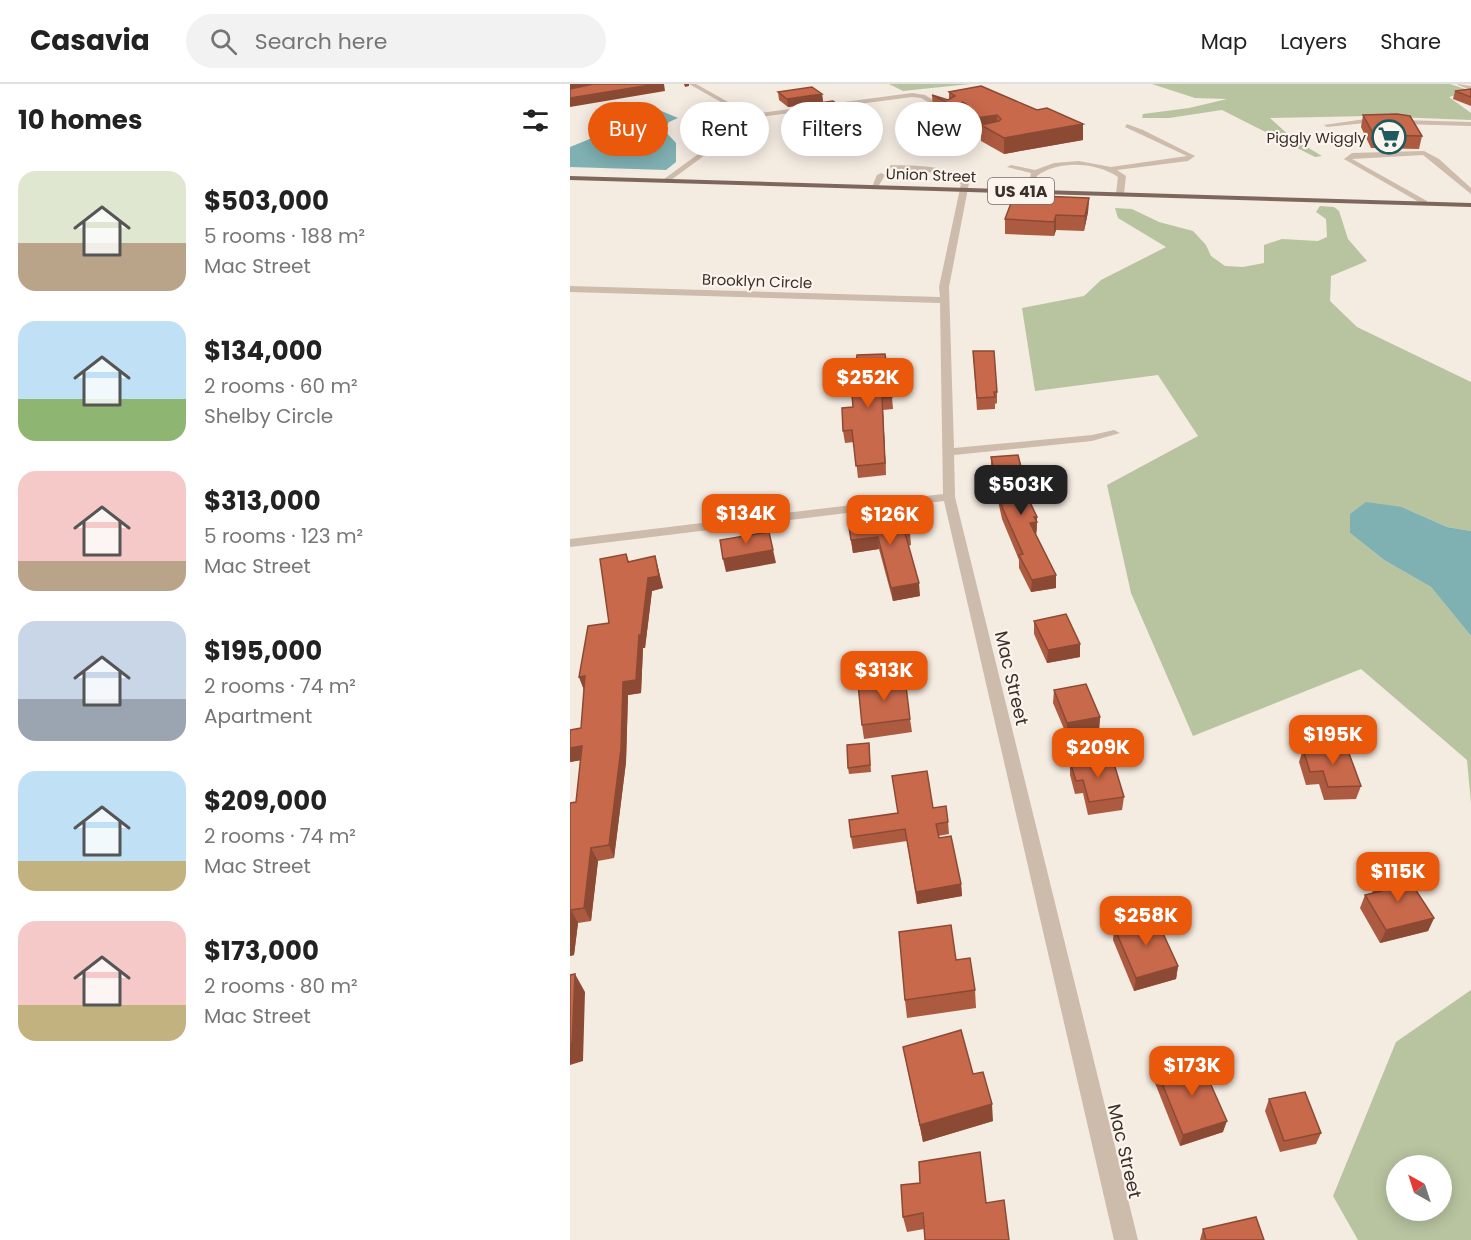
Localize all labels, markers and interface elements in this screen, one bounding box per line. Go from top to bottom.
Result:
search box [186,14,606,68]
text: Casavia [30,21,150,60]
icon: search [207,25,240,58]
text: Search here [255,26,387,57]
text: Map [1201,27,1247,56]
text: Layers [1280,27,1347,56]
text: Share [1380,27,1441,56]
text: 10 homes [18,102,142,138]
chip: Buy [588,102,668,156]
chip: Rent [680,102,769,156]
chip: Filters [781,102,883,156]
chip: New [895,102,982,156]
icon: filters [519,104,552,137]
supermarket icon: Piggly Wiggly [1371,119,1407,155]
place label: Piggly Wiggly [1266,127,1367,148]
street label: Union Street [885,163,977,187]
road number: US 41A [988,178,1054,204]
text: $503,000 [204,183,329,219]
icon: home [66,195,138,267]
text: 5 rooms · 188 m² [204,222,365,250]
text: Mac Street [204,252,311,280]
street label: Brooklyn Circle [701,269,813,293]
text: $134,000 [204,333,323,369]
icon: home [66,345,138,417]
pin: $252K [826,358,910,409]
text: $252K [837,363,899,391]
text: 2 rooms · 60 m² [204,372,358,400]
text: Shelby Circle [204,402,333,430]
pin: $503K [979,465,1063,516]
text: $503K [988,470,1054,498]
text: $313,000 [204,483,321,519]
pin: $134K [704,494,788,545]
icon: home [66,495,138,567]
pin: $126K [848,495,932,546]
text: $134K [716,499,776,527]
text: $126K [861,500,919,528]
text: 5 rooms · 123 m² [204,522,363,550]
text: Mac Street [204,552,311,580]
street label: Mac Street [989,628,1035,728]
text: $195,000 [204,633,322,669]
icon: home [66,645,138,717]
pin: $313K [842,651,926,702]
text: $313K [855,656,913,684]
text: 2 rooms · 74 m² [204,672,356,700]
text: Apartment [204,702,312,730]
pin: $195K [1291,715,1375,766]
text: $195K [1303,720,1363,748]
pin: $209K [1056,728,1140,779]
text: $209K [1066,733,1130,761]
text: $209,000 [204,783,327,819]
icon: home [66,795,138,867]
text: 2 rooms · 74 m² [204,822,356,850]
text: Mac Street [204,852,311,880]
pin: $115K [1356,852,1440,903]
text: $115K [1370,857,1426,885]
pin: $258K [1104,896,1188,947]
text: $258K [1114,901,1178,929]
text: $173,000 [204,933,319,969]
icon: home [66,945,138,1017]
text: 2 rooms · 80 m² [204,972,358,1000]
text: Mac Street [204,1002,311,1030]
pin: $173K [1150,1046,1234,1097]
text: $173K [1163,1051,1221,1079]
street label: Mac Street [1102,1101,1148,1201]
north arrow [1386,1155,1452,1221]
map controls [1386,1155,1452,1221]

